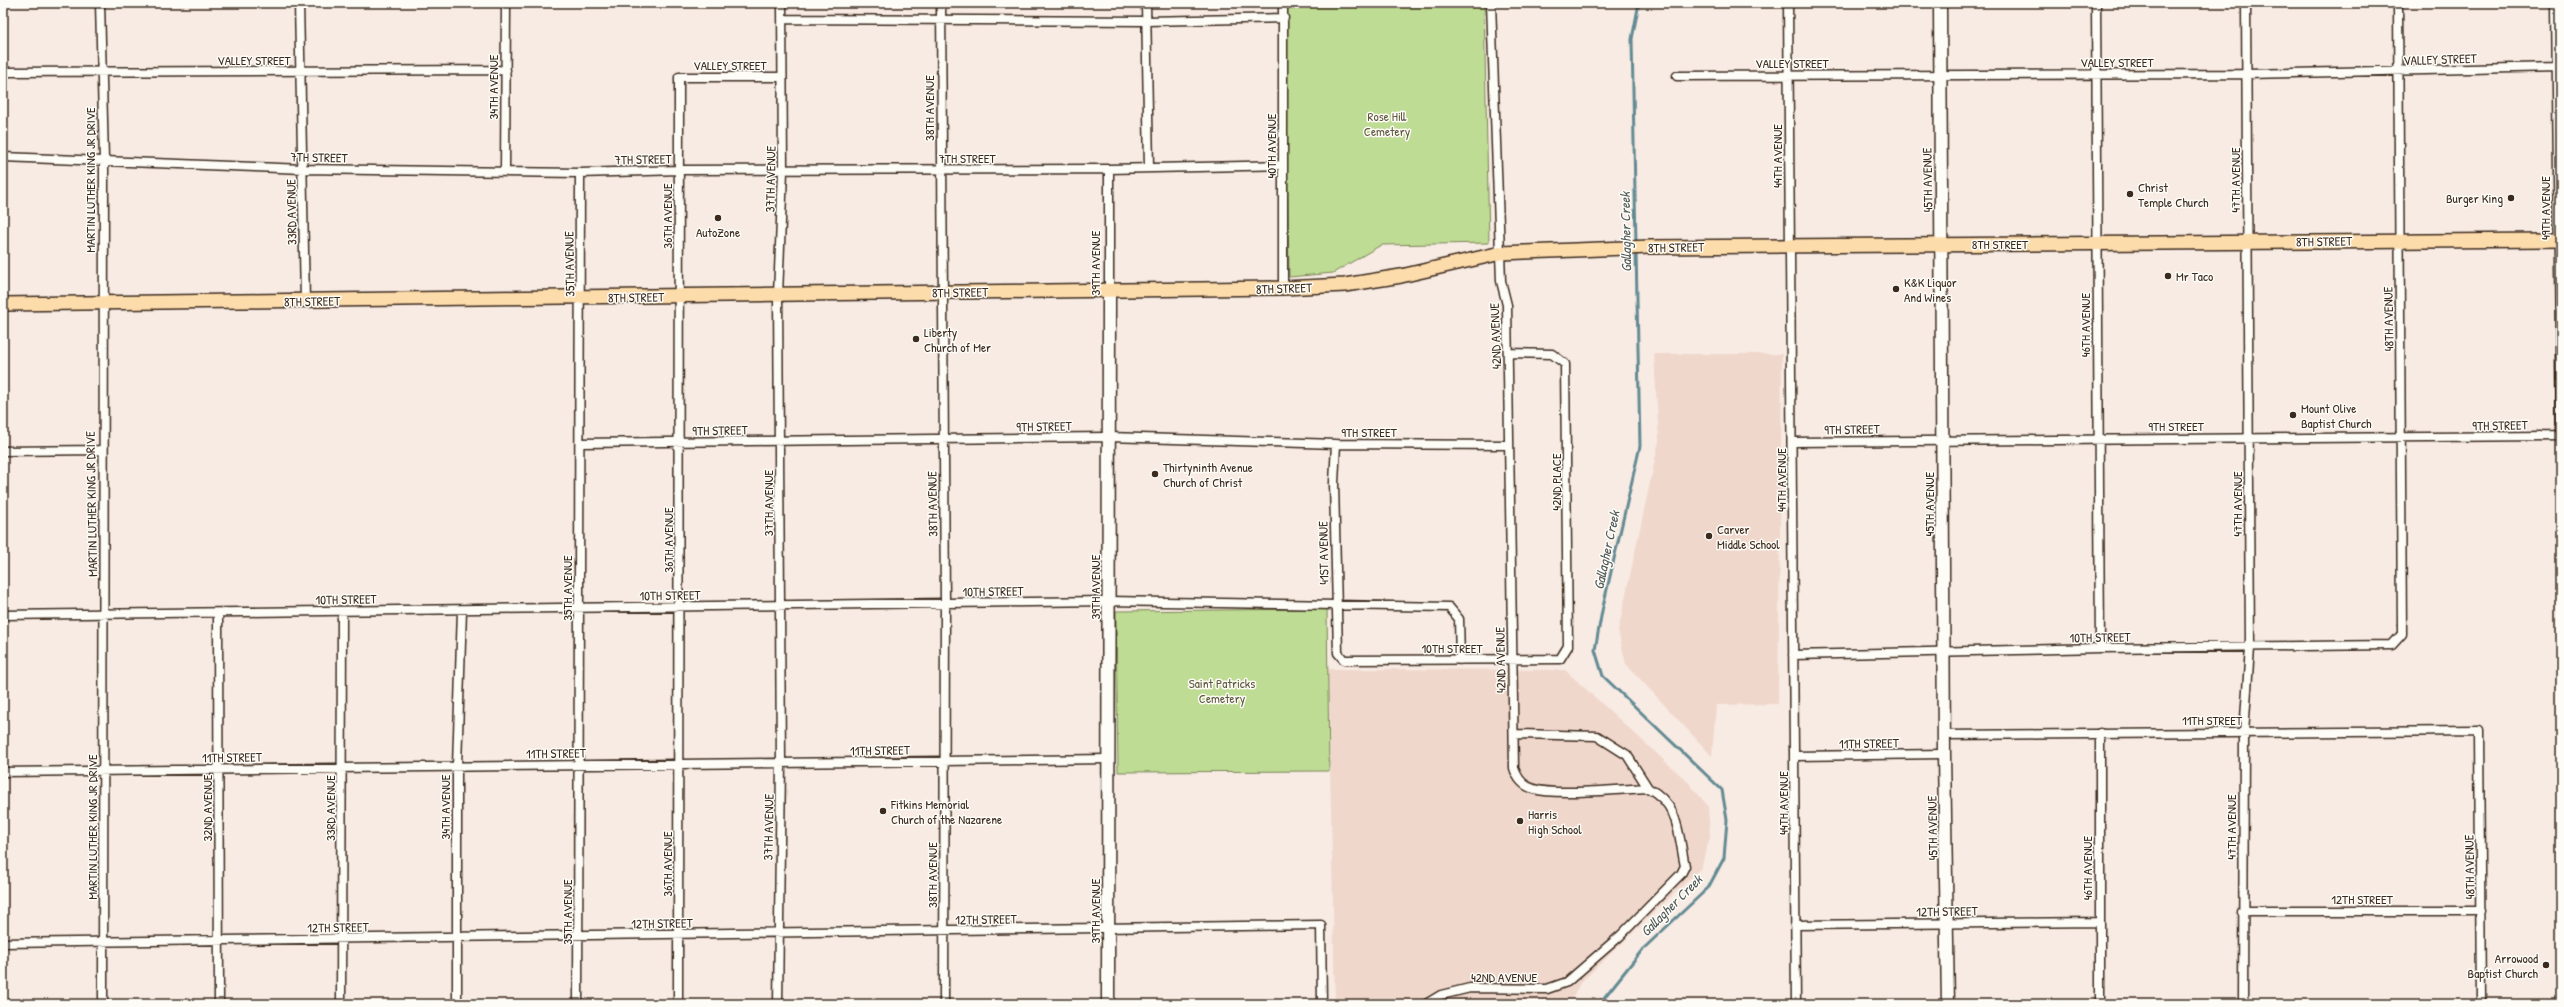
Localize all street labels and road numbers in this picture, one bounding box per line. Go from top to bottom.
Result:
street label: VALLEY STREET [2403,49,2478,69]
street label: VALLEY STREET [217,51,292,69]
street label: VALLEY STREET [2080,53,2155,71]
street label: 34TH AVENUE [484,54,502,120]
street label: VALLEY STREET [1755,54,1830,72]
street label: VALLEY STREET [693,56,768,74]
street label: 38TH AVENUE [920,75,938,141]
street label: MARTIN LUTHER KING JR DRIVE [81,107,99,253]
street label: 40TH AVENUE [1262,113,1280,179]
street label: 44TH AVENUE [1768,124,1786,188]
street label: 37TH AVENUE [760,145,780,212]
street label: 45TH AVENUE [1917,147,1937,213]
street label: 47TH AVENUE [2226,147,2244,213]
street label: 7TH STREET [290,148,349,167]
street label: 7TH STREET [614,149,673,168]
street label: 7TH STREET [938,149,996,167]
street label: 49TH AVENUE [2536,176,2554,240]
street label: 33RD AVENUE [281,179,301,245]
street label: 36TH AVENUE [658,183,676,249]
street label: 39TH AVENUE [1086,230,1104,295]
street label: 35TH AVENUE [559,231,579,297]
street label: 8TH STREET [2296,231,2353,250]
street label: 8TH STREET [1972,235,2029,253]
street label: 8TH STREET [1648,237,1705,256]
street label: 8TH STREET [1256,278,1313,298]
street label: 8TH STREET [932,282,989,301]
street label: 48TH AVENUE [2378,286,2398,352]
street label: 8TH STREET [608,287,665,306]
street label: 8TH STREET [284,291,341,310]
street label: 46TH AVENUE [2076,293,2094,357]
street label: 42ND AVENUE [1485,302,1505,369]
street label: 9TH STREET [2472,416,2529,434]
street label: 9TH STREET [1016,417,1073,435]
street label: 9TH STREET [2148,417,2205,435]
street label: 9TH STREET [1824,420,1881,438]
street label: 9TH STREET [692,421,749,439]
street label: 9TH STREET [1341,423,1398,441]
street label: MARTIN LUTHER KING JR DRIVE [81,431,101,577]
street label: 44TH AVENUE [1772,448,1790,512]
street label: 42ND PLACE [1547,453,1565,511]
street label: 37TH AVENUE [759,469,777,536]
street label: 38TH AVENUE [922,471,942,537]
street label: 45TH AVENUE [1920,471,1938,536]
street label: 47TH AVENUE [2228,471,2246,537]
street label: 36TH AVENUE [659,507,677,573]
street label: 41ST AVENUE [1313,521,1333,585]
street label: 39TH AVENUE [1086,554,1104,619]
street label: 35TH AVENUE [558,555,576,621]
street label: 10TH STREET [962,581,1025,601]
street label: 10TH STREET [639,585,702,605]
street label: 10TH STREET [315,589,378,609]
street label: 42ND AVENUE [1490,626,1510,693]
street label: 10TH STREET [2069,627,2132,647]
street label: 10TH STREET [1421,639,1484,657]
street label: 11TH STREET [2182,711,2243,729]
street label: 11TH STREET [1839,733,1900,753]
street label: 11TH STREET [850,740,911,760]
street label: 11TH STREET [526,743,587,763]
street label: 11TH STREET [202,747,263,767]
street label: MARTIN LUTHER KING JR DRIVE [83,754,101,900]
street label: 44TH AVENUE [1774,771,1792,835]
street label: 32ND AVENUE [198,774,216,842]
street label: 34TH AVENUE [436,774,454,840]
street label: 33RD AVENUE [321,775,339,841]
street label: 37TH AVENUE [758,793,778,860]
street label: 47TH AVENUE [2222,794,2240,860]
street label: 45TH AVENUE [1922,795,1942,861]
street label: 36TH AVENUE [658,831,676,897]
street label: 48TH AVENUE [2459,834,2479,900]
street label: 46TH AVENUE [2078,836,2096,900]
street label: 38TH AVENUE [923,842,941,908]
street label: 39TH AVENUE [1086,878,1104,943]
street label: 35TH AVENUE [558,879,576,945]
street label: 12TH STREET [2331,890,2394,908]
street label: 12TH STREET [1916,901,1979,921]
street label: 12TH STREET [955,909,1018,929]
street label: 12TH STREET [631,913,694,933]
street label: 12TH STREET [307,917,370,937]
street label: 42ND AVENUE [1471,968,1537,986]

